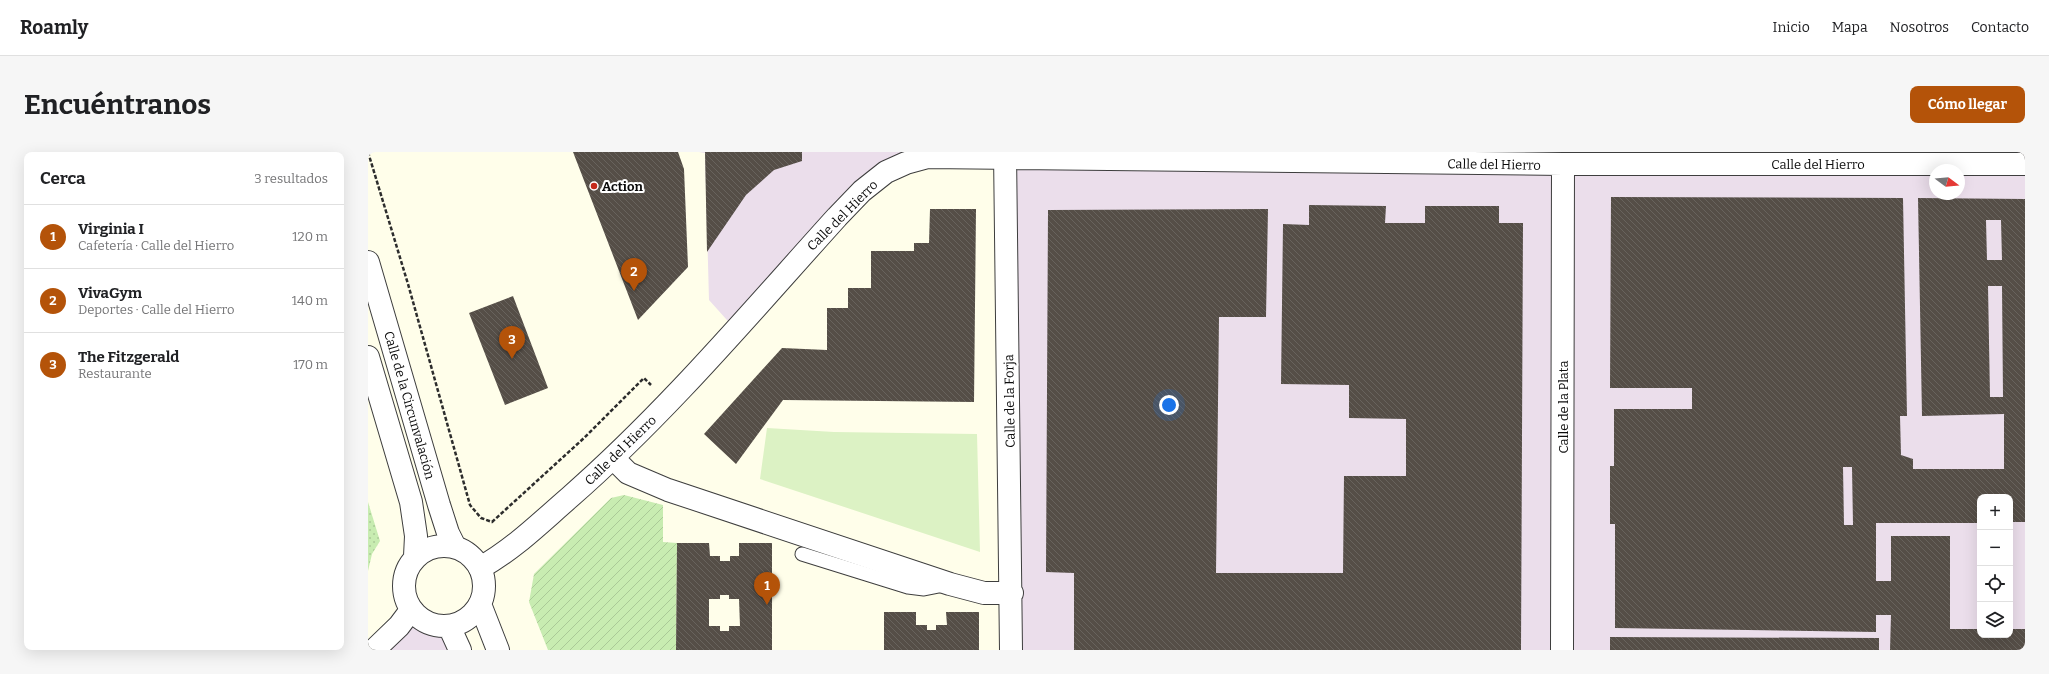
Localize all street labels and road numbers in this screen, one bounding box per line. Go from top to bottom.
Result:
street label: Calle del Hierro [1447,156,1541,173]
street label: Calle del Hierro [1771,157,1865,172]
street label: Calle del Hierro [804,177,881,254]
street label: Calle de la Circunvalación [381,329,438,482]
street label: Calle de la Forja [1001,354,1018,448]
street label: Calle de la Plata [1556,360,1571,454]
street label: Calle del Hierro [582,413,659,488]

